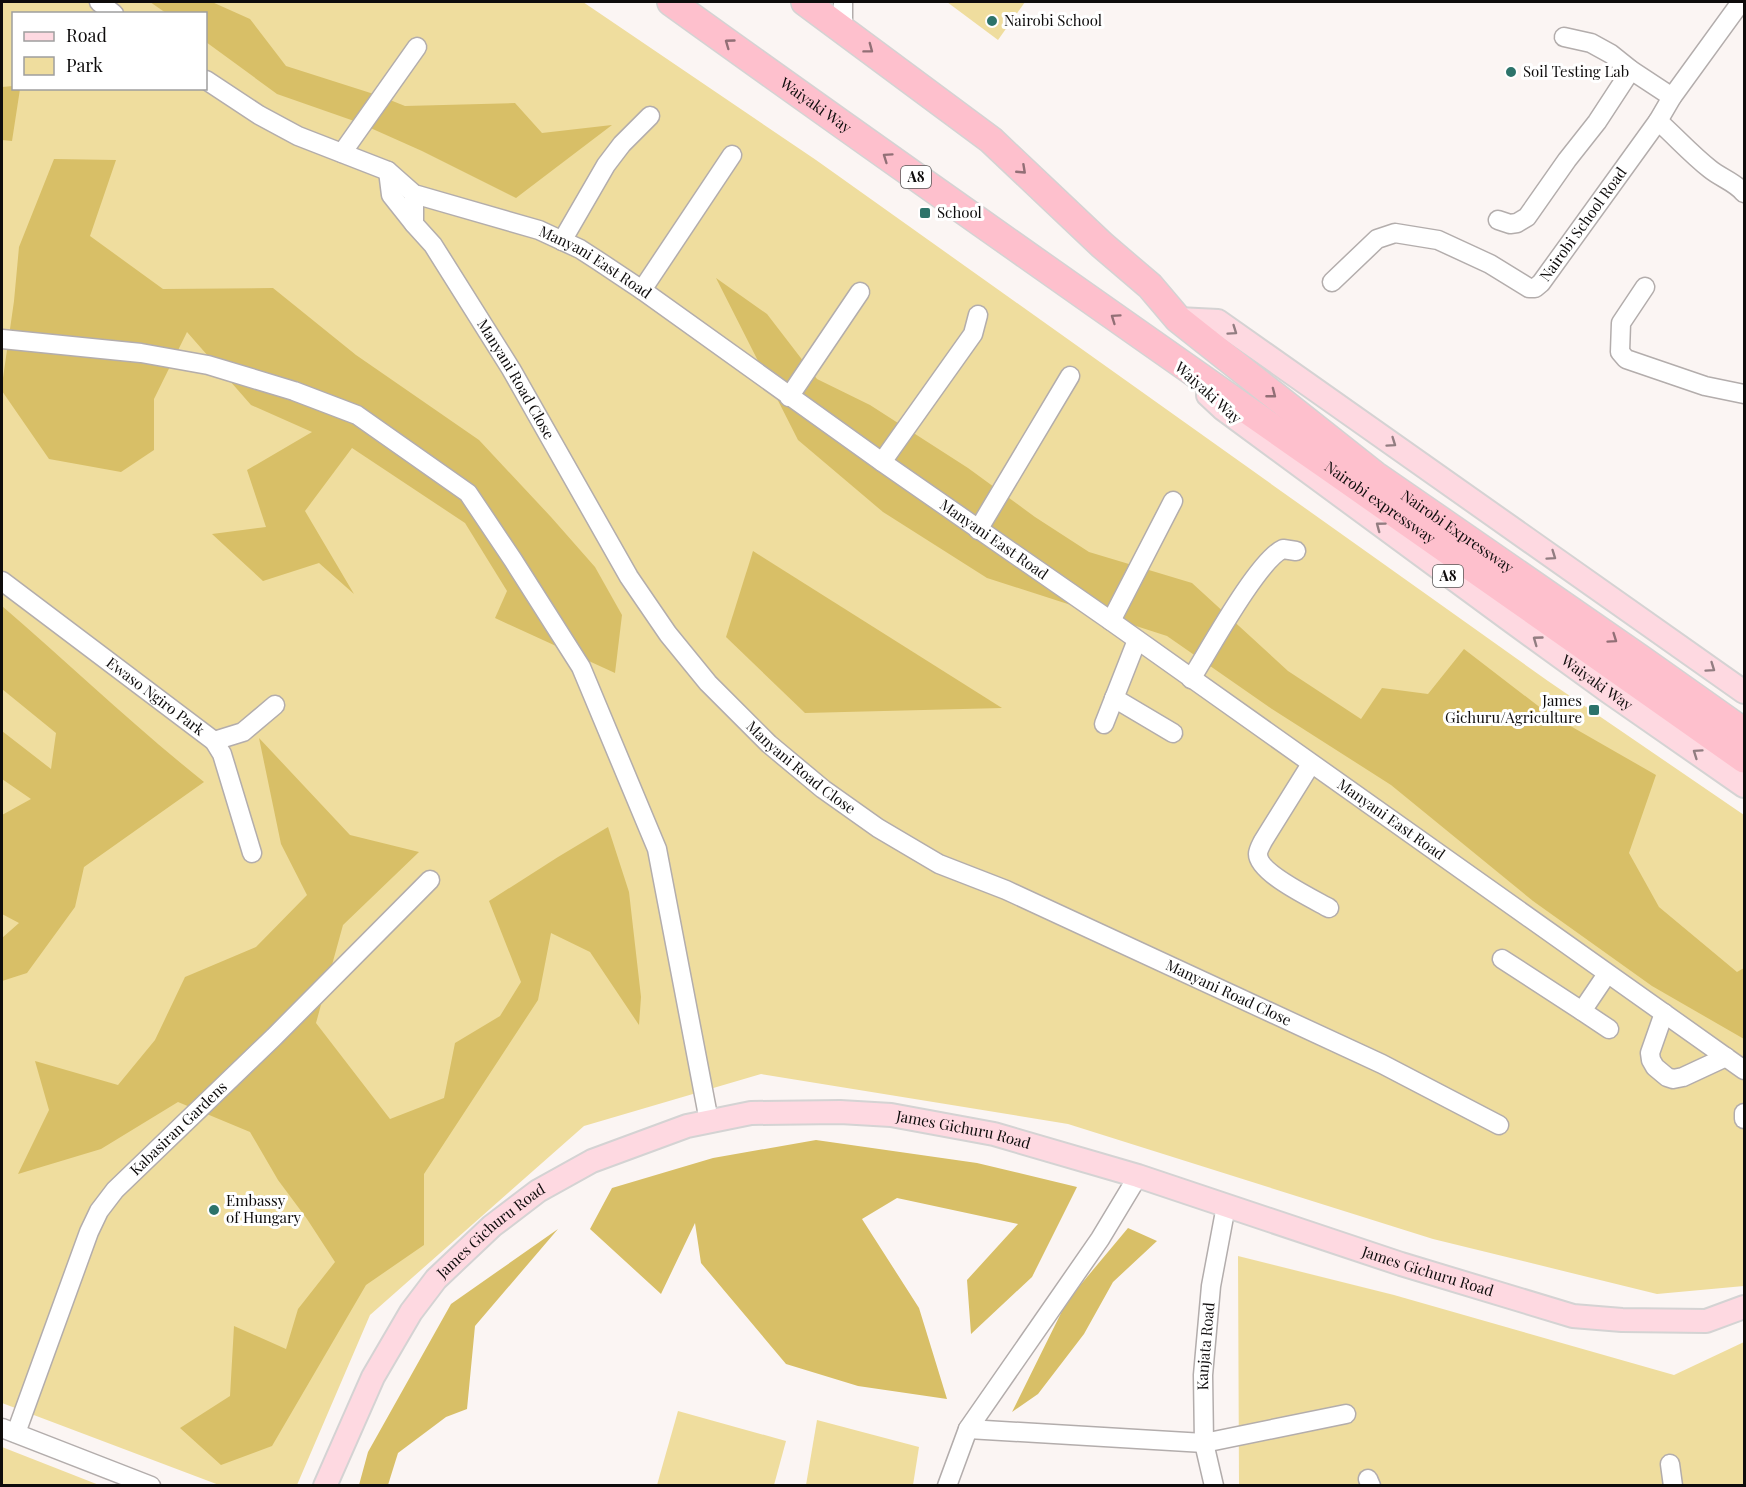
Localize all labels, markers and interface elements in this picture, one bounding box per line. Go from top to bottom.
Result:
place label: Nairobi School [1004,10,1102,30]
legend [12,12,207,90]
marker: Nairobi School [985,14,999,28]
text: Road [66,23,107,47]
one-way arrow [724,39,735,50]
one-way arrow [862,41,873,52]
text: Park [66,53,103,77]
place label: Soil Testing Lab [1523,61,1629,81]
marker: Soil Testing Lab [1504,65,1518,79]
street label: Waiyaki Way [776,72,856,137]
one-way arrow [883,153,894,164]
one-way arrow [1014,162,1025,173]
street label: Nairobi School Road [1535,162,1631,285]
road number: A8 [901,166,931,188]
place label: School [937,202,982,222]
marker: School [918,206,932,220]
street label: Manyani East Road [536,220,656,303]
one-way arrow [1110,314,1121,325]
street label: Manyani Road Close [473,315,560,442]
one-way arrow [1226,324,1237,335]
street label: Waiyaki Way [1170,356,1247,428]
one-way arrow [1266,387,1277,398]
one-way arrow [1386,436,1397,447]
street label: Nairobi expressway [1321,456,1440,548]
street label: Nairobi Expressway [1397,485,1518,577]
street label: Manyani East Road [936,494,1053,584]
one-way arrow [1375,522,1386,533]
one-way arrow [1545,549,1556,560]
road number: A8 [1433,565,1463,587]
one-way arrow [1607,632,1618,643]
one-way arrow [1533,636,1544,647]
street label: Waiyaki Way [1557,649,1637,715]
street label: Ewaso Ngiro Park [102,652,210,740]
one-way arrow [1704,661,1715,672]
place label: James Gichuru/Agriculture [1445,690,1582,727]
marker: James Gichuru/Agriculture [1587,703,1601,717]
street label: Manyani Road Close [742,716,860,818]
one-way arrow [1692,749,1703,760]
street label: Manyani East Road [1334,774,1450,864]
street label: Manyani Road Close [1163,954,1295,1030]
street label: Kabasiran Gardens [125,1076,231,1179]
street label: James Gichuru Road [894,1105,1033,1153]
street label: James Gichuru Road [431,1178,548,1283]
place label: Embassy of Hungary [226,1190,302,1227]
marker: Embassy of Hungary [207,1203,221,1217]
street label: James Gichuru Road [1359,1240,1496,1301]
street label: Kanjata Road [1192,1301,1219,1390]

